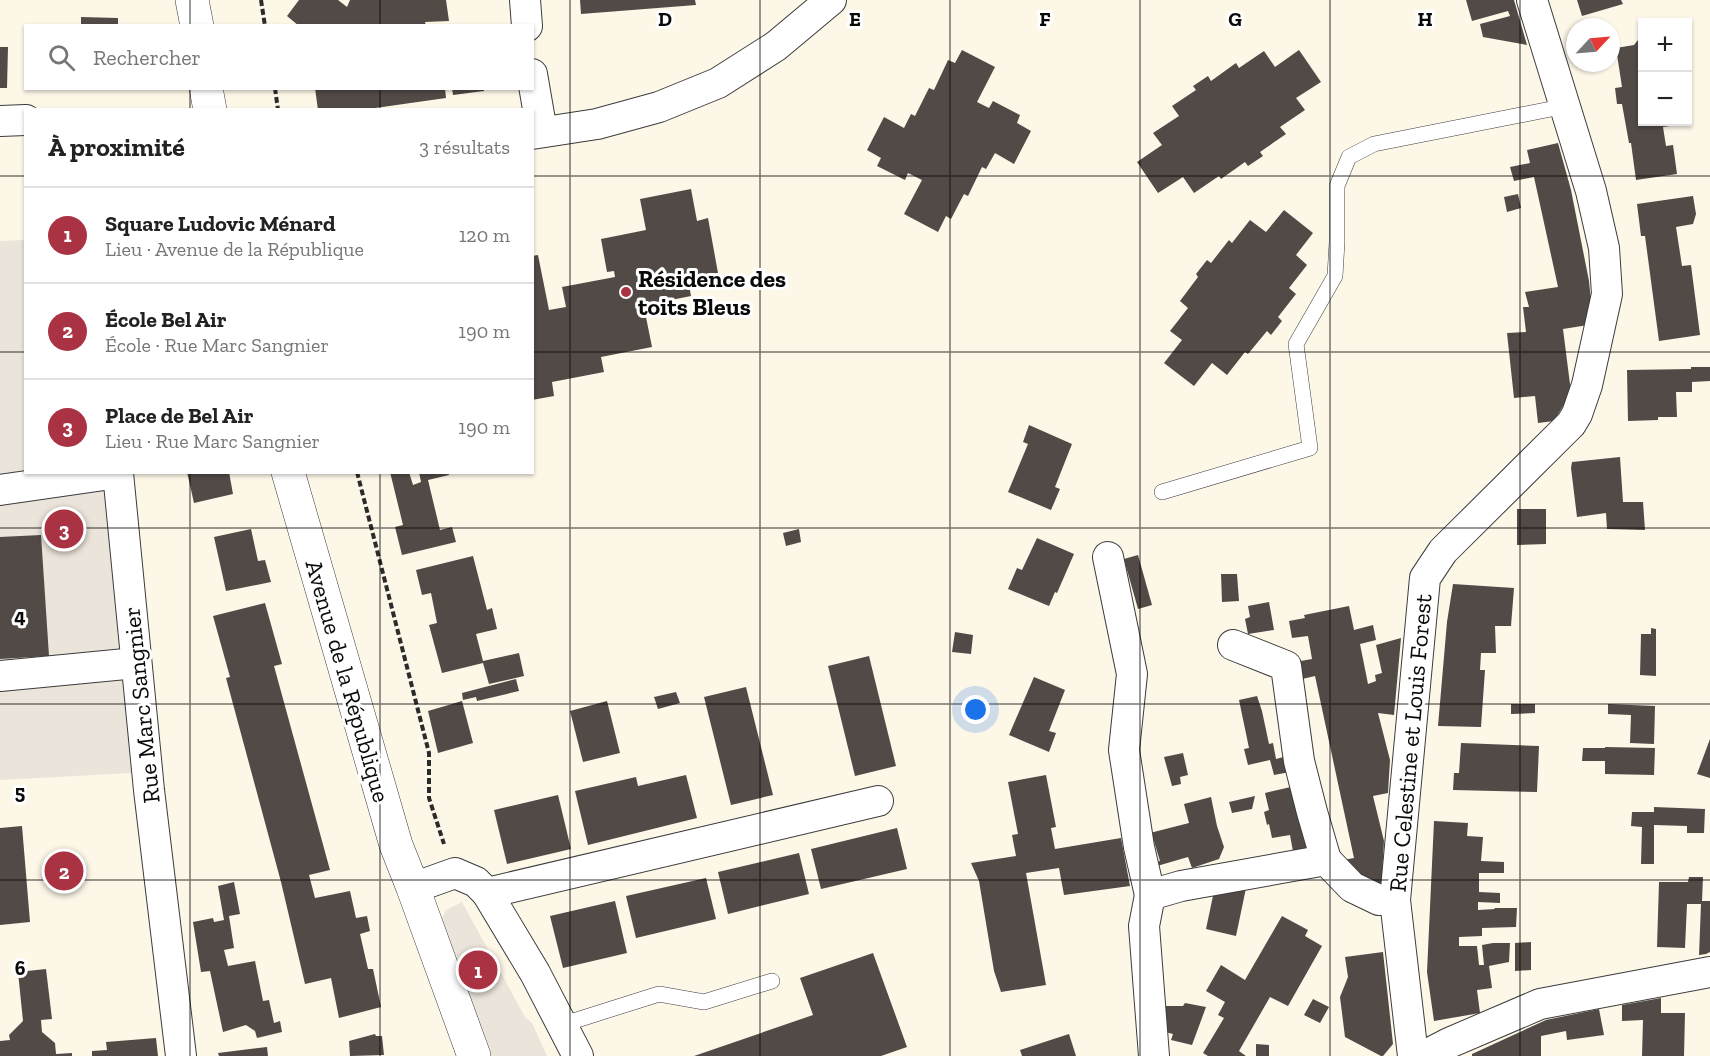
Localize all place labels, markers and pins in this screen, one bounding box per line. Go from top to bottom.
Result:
place label: Résidence des toits Bleus [638,264,786,321]
marker: Résidence des toits Bleus [619,285,633,299]
pin: 3 [44,506,84,552]
pin: 2 [44,848,84,894]
pin: 1 [458,948,498,992]

